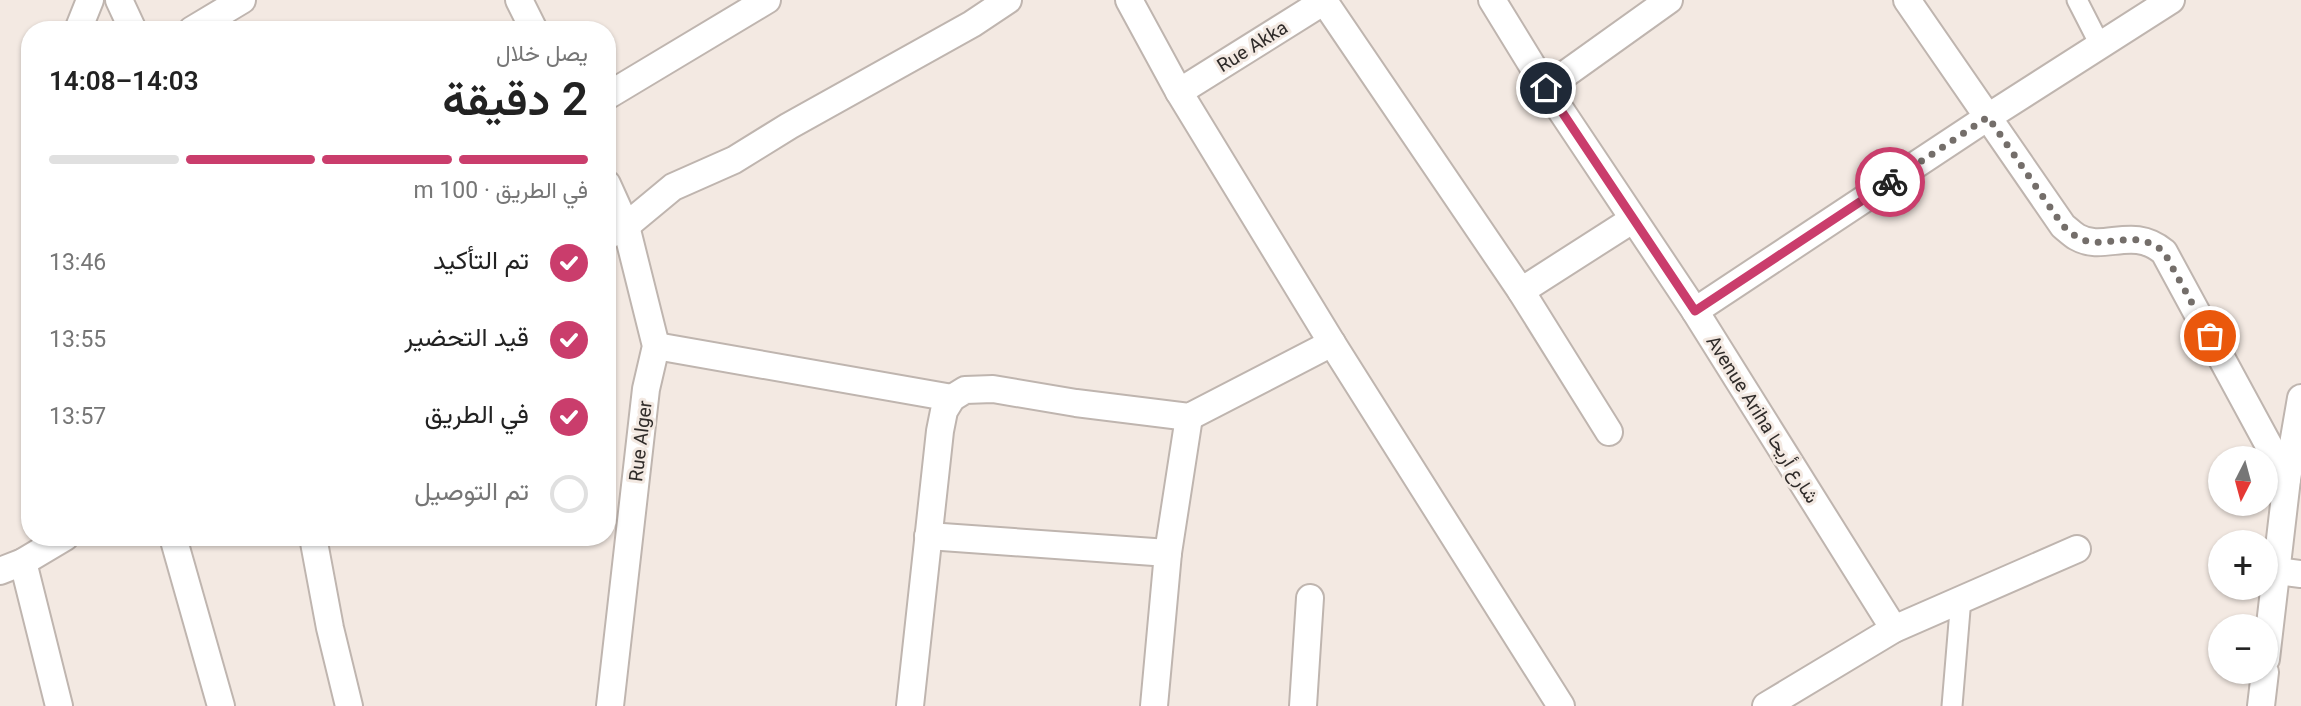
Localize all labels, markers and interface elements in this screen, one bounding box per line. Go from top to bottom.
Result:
street label: Rue Akka [1213,16,1292,77]
text: يصل خلال [496,40,588,67]
pin [1516,58,1576,118]
text: 14:03–14:08 [49,66,199,96]
icon: home [1527,69,1565,107]
text: 2 دقيقة [442,72,588,126]
courier [1855,147,1925,217]
icon: bike [1871,163,1909,201]
text: في الطريق · 100 m [414,177,588,204]
icon: check [550,244,588,282]
text: تم التأكيد [433,245,529,275]
text: 13:46 [49,249,106,276]
pin [2180,306,2240,366]
icon: bag [2191,317,2229,355]
icon: check [550,321,588,359]
text: قيد التحضير [404,322,529,352]
text: 13:55 [49,326,106,353]
street label: Avenue Ariha شارع أريحا [1701,331,1824,508]
icon: check [550,398,588,436]
text: في الطريق [425,399,529,429]
street label: Rue Alger [624,399,657,483]
text: 13:57 [49,403,106,430]
north arrow [2208,446,2278,516]
map controls [2208,446,2278,684]
text: تم التوصيل [414,476,529,506]
button: + [2208,530,2278,600]
button: − [2208,614,2278,684]

